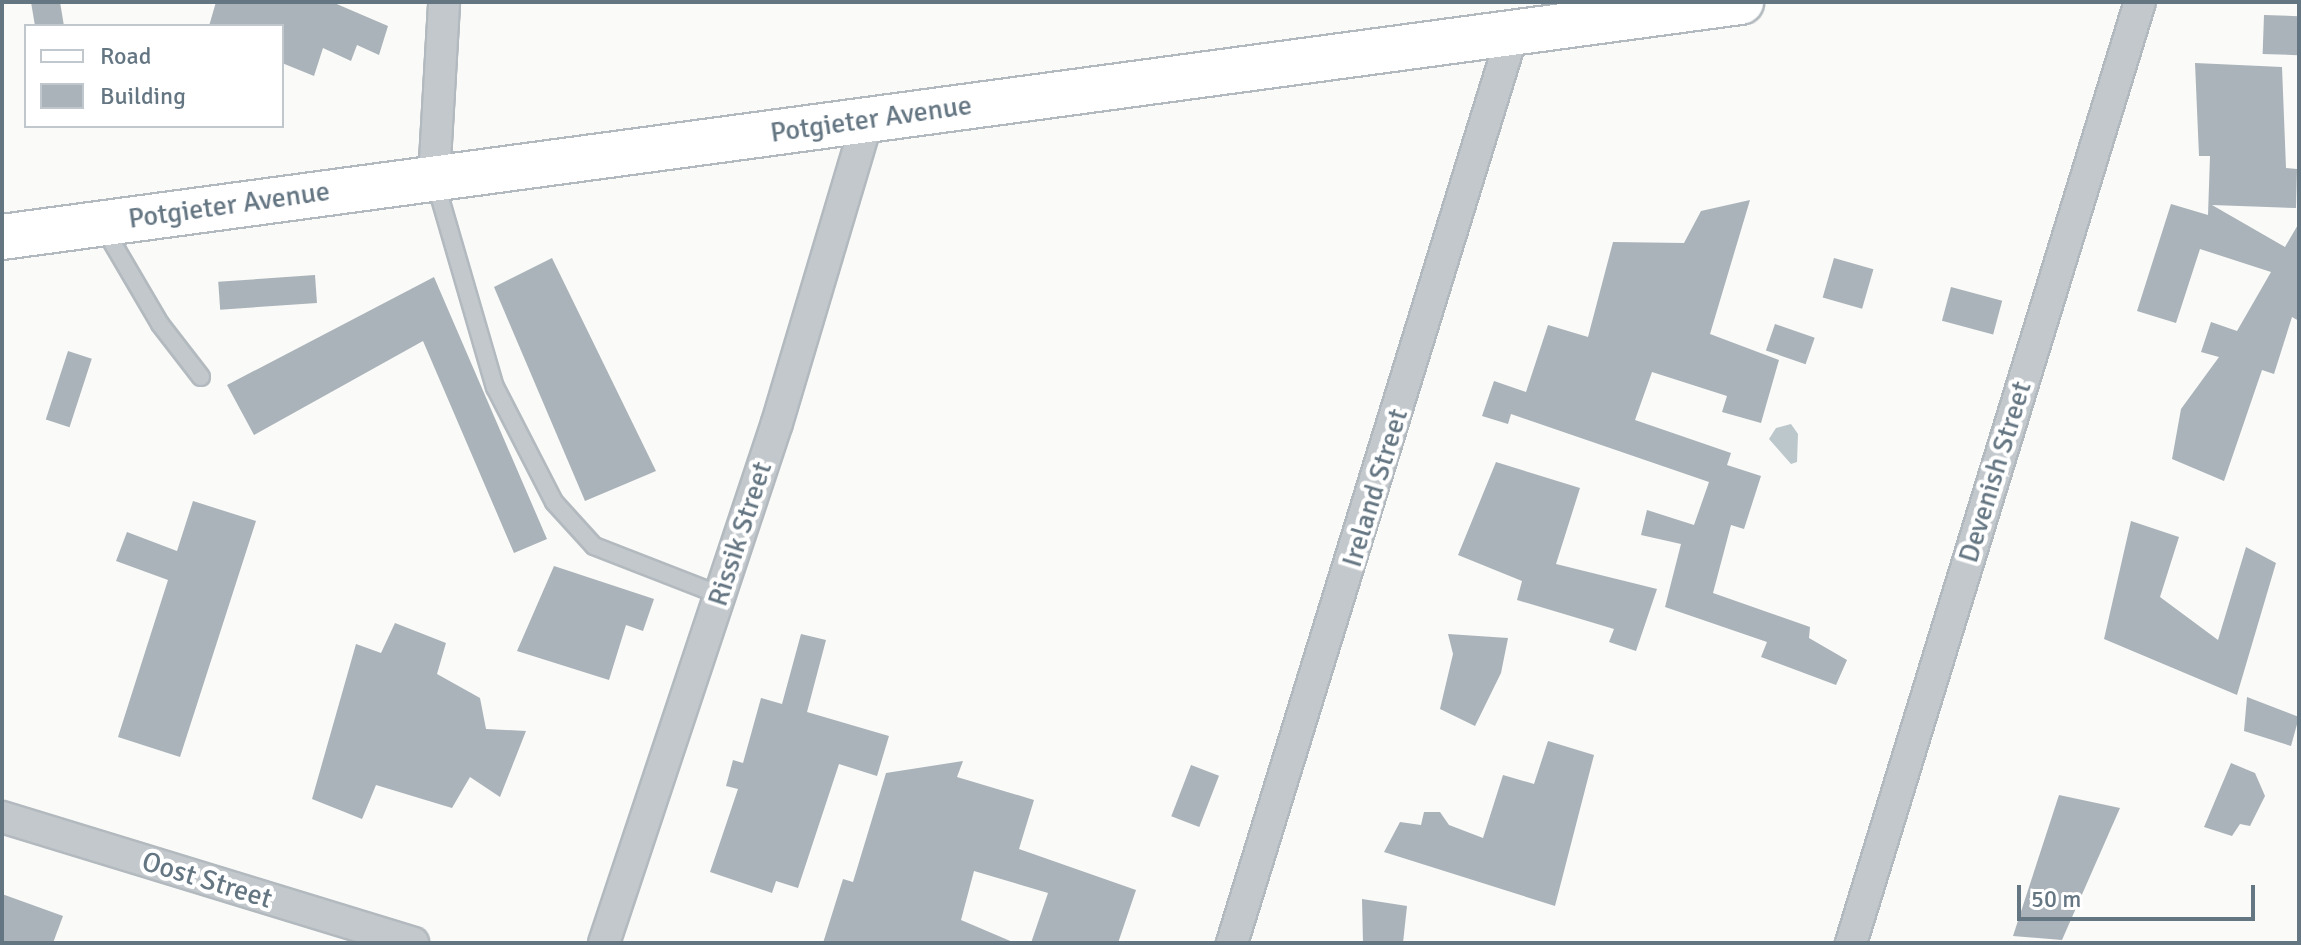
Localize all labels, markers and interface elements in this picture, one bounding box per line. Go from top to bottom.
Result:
legend [24,24,284,128]
text: Road [100,41,151,71]
text: Building [100,81,186,111]
street label: Potgieter Avenue [768,88,974,150]
street label: Potgieter Avenue [126,174,332,236]
street label: Devenish Street [1951,377,2039,567]
street label: Ireland Street [1335,405,1415,571]
street label: Rissik Street [701,458,779,610]
street label: Oost Street [138,844,276,916]
scale bar [2021,869,2259,919]
text: 50 m [2031,884,2081,914]

